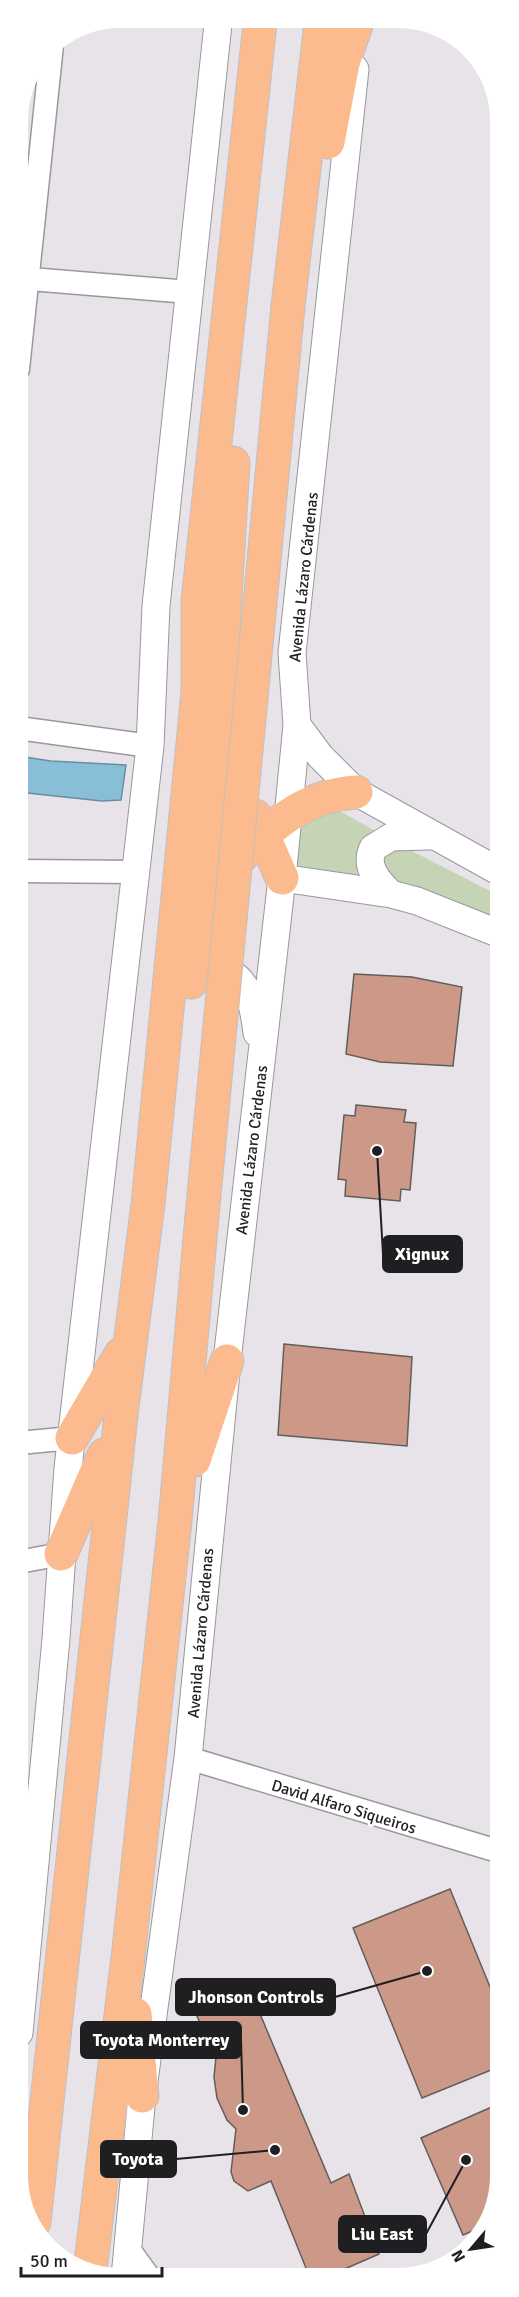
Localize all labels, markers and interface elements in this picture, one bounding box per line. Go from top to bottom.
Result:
street label: Avenida Lázaro Cárdenas [285,491,323,663]
street label: Avenida Lázaro Cárdenas [232,1064,272,1236]
callout: Xignux [383,1236,462,1272]
text: Xignux [395,1243,450,1265]
street label: Avenida Lázaro Cárdenas [184,1547,218,1719]
street label: David Alfaro Siqueiros [269,1775,418,1838]
callout: Jhonson Controls [176,1979,335,2015]
text: Jhonson Controls [188,1986,324,2008]
callout: Toyota Monterrey [81,2022,241,2058]
text: Toyota Monterrey [93,2029,229,2051]
callout: Toyota [101,2141,176,2177]
text: Toyota [113,2148,163,2170]
callout: Liu East [339,2216,426,2252]
north arrow [441,2219,501,2279]
text: Liu East [351,2223,414,2245]
scale bar [21,2240,162,2278]
text: N [447,2246,470,2266]
text: 50 m [30,2250,68,2272]

